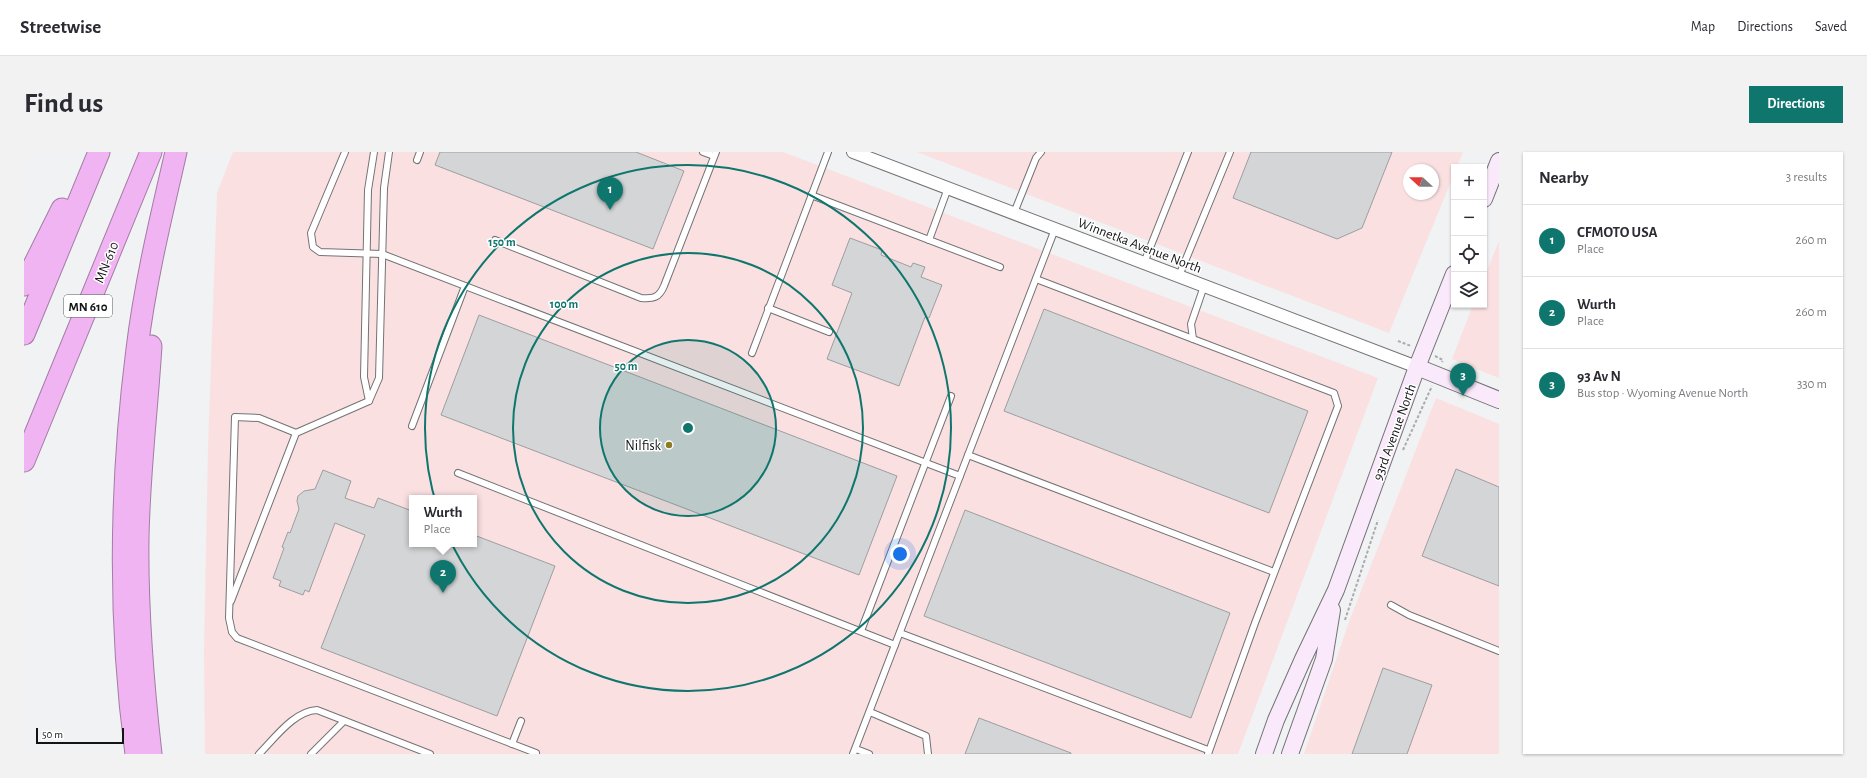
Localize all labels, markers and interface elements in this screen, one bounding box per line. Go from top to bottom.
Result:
text: Streetwise [20,18,101,37]
text: Map [1691,20,1715,34]
text: Directions [1737,20,1793,34]
text: Saved [1815,20,1847,34]
button: Directions [1749,86,1843,123]
text: Find us [24,90,103,118]
north arrow [1403,164,1439,200]
map controls [1451,164,1487,308]
button: + [1451,164,1487,200]
text: Nearby [1539,169,1589,186]
text: 3 results [1786,171,1827,184]
pin: 1 [597,177,623,210]
button: − [1451,200,1487,236]
street label: Winnetka Avenue North [1076,216,1203,276]
text: CFMOTO USA [1577,225,1658,240]
text: 1 [1550,234,1554,247]
text: 260 m [1796,234,1827,247]
text: 150 m [488,236,516,248]
button: locate [1451,236,1487,272]
street label: MN-610 [92,240,122,285]
text: Place [1577,243,1604,256]
button: layers [1451,272,1487,308]
road number: MN 610 [64,295,112,317]
text: Wurth [1577,297,1616,312]
text: 100 m [550,298,578,310]
text: 2 [1549,306,1555,319]
text: 260 m [1796,306,1827,319]
text: Place [1577,315,1604,328]
text: 50 m [615,360,638,372]
pin: 3 [1450,363,1476,396]
text: 93 Av N [1577,369,1621,384]
text: 3 [1549,378,1555,391]
text: 330 m [1797,378,1827,391]
street label: 93rd Avenue North [1371,382,1419,483]
text: Bus stop · Wyoming Avenue North [1577,387,1748,400]
centre of rings [681,421,695,435]
place label: Nilfisk [625,439,662,453]
marker: Nilfisk [664,440,674,450]
popup [409,495,477,547]
text: Wurth [424,505,462,520]
text: Place [424,523,450,536]
your location [890,544,910,564]
pin: 2 [430,560,456,593]
scale bar [36,726,124,745]
text: 50 m [42,729,63,740]

